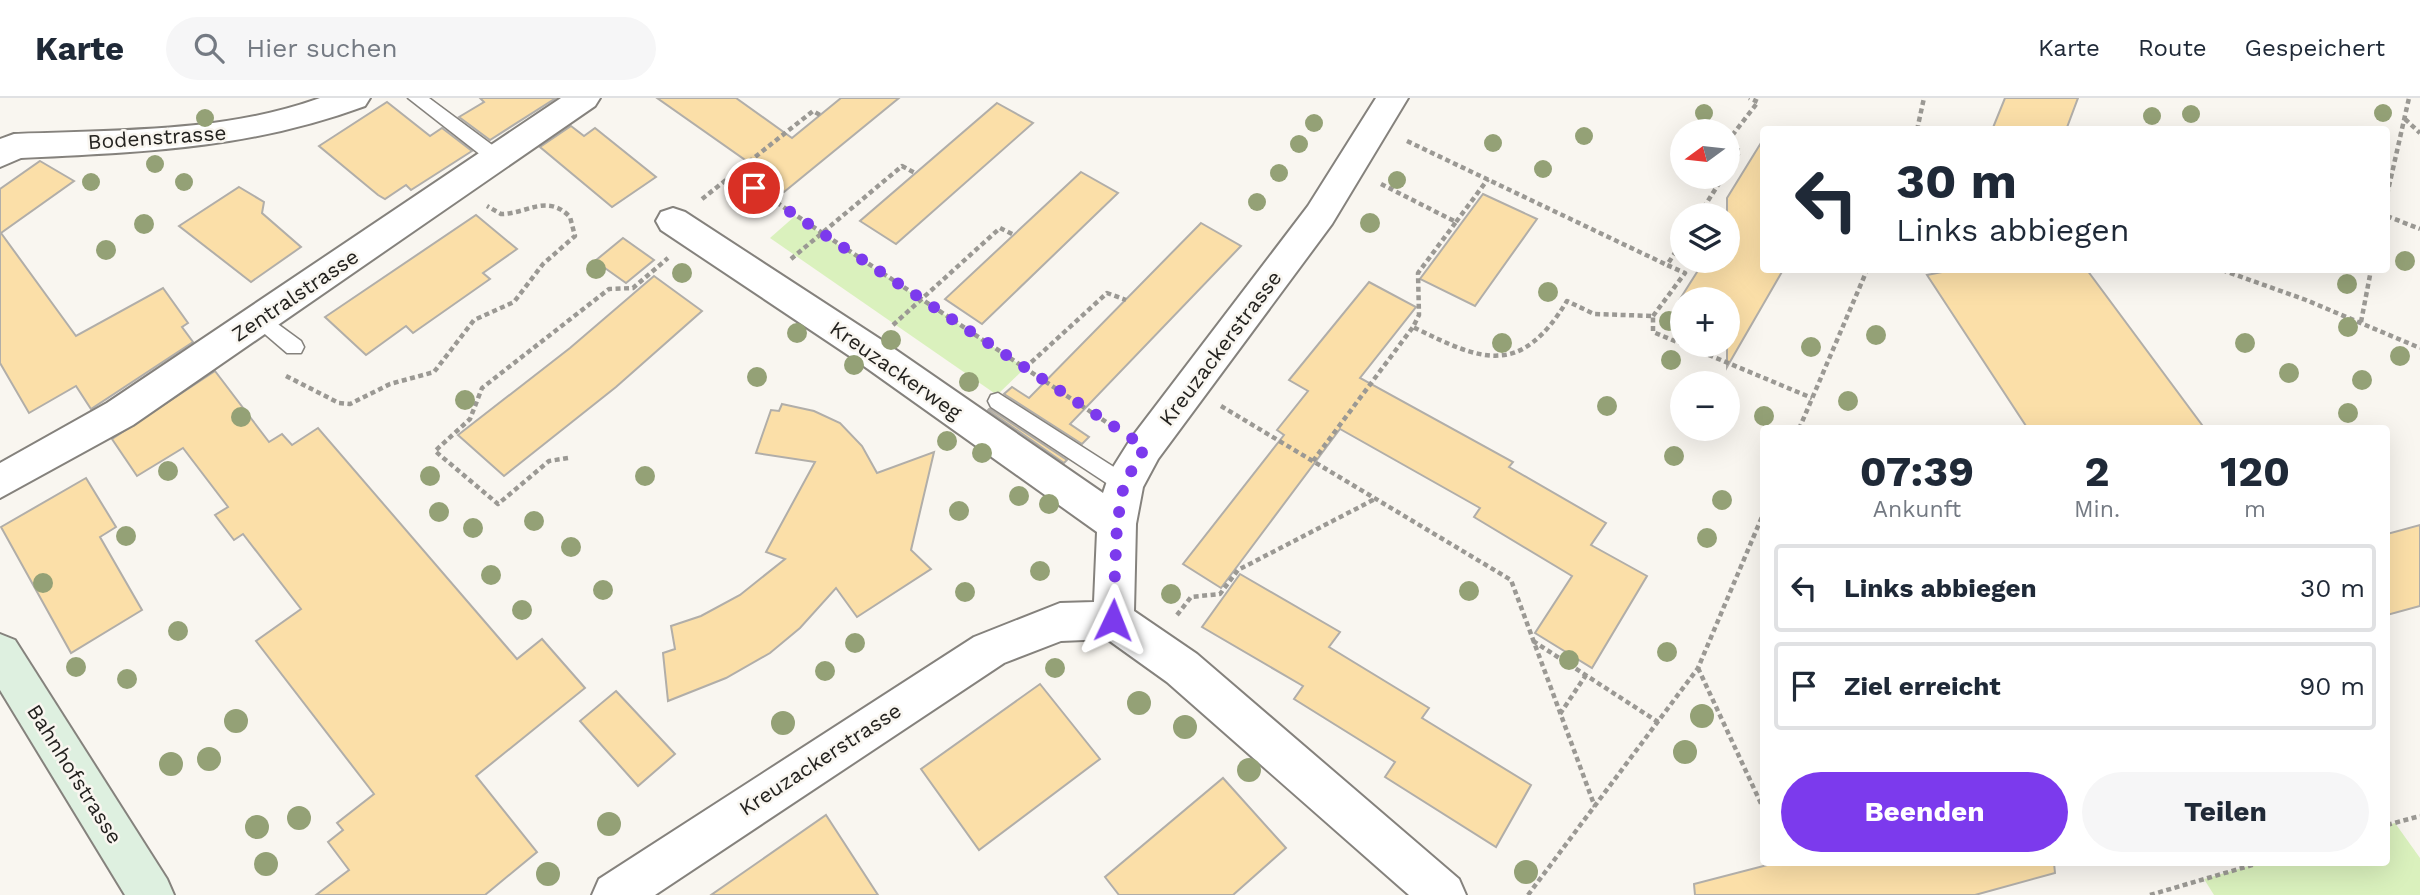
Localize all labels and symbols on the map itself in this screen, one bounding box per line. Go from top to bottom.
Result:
north arrow [1670,119,1740,189]
street label: Bodenstrasse [87,120,227,154]
pin [724,158,784,218]
street label: Zentralstrasse [227,243,363,347]
street label: Kreuzackerstrasse [1153,265,1287,431]
street label: Kreuzackerweg [825,315,967,425]
position arrow [1076,583,1150,657]
street label: Kreuzackerstrasse [734,697,906,821]
street label: Bahnhofstrasse [22,700,128,848]

